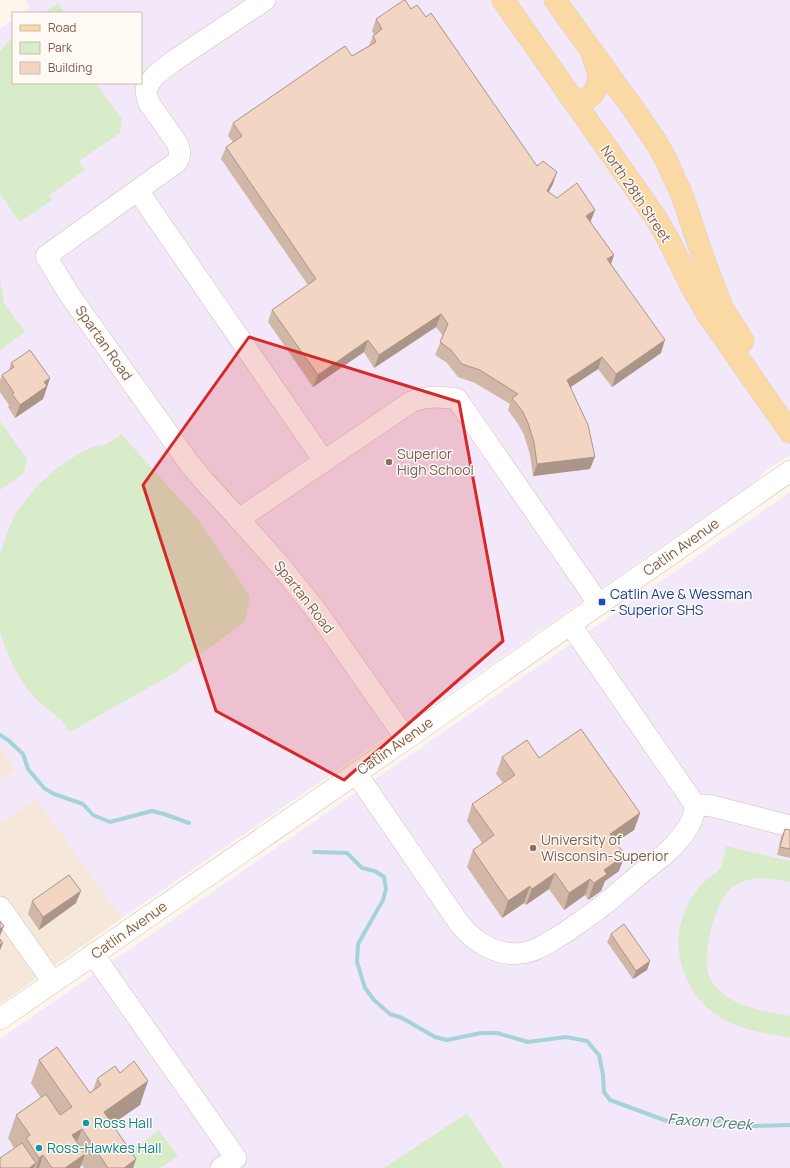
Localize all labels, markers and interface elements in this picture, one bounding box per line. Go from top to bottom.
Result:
legend [12,12,142,84]
text: Road [48,19,76,36]
text: Park [48,39,73,56]
text: Building [48,59,92,76]
street label: North 28th Street [597,141,676,246]
street label: Spartan Road [72,301,137,384]
place label: Superior High School [397,444,474,479]
marker: Superior High School [384,457,394,467]
street label: Catlin Avenue [639,513,723,580]
street label: Spartan Road [270,556,339,637]
place label: Catlin Ave & Wessman - Superior SHS [610,584,752,619]
marker: Catlin Ave & Wessman - Superior SHS [597,597,607,607]
street label: Catlin Avenue [353,712,437,779]
place label: University of Wisconsin-Superior [541,830,668,865]
marker: University of Wisconsin-Superior [528,843,538,853]
street label: Catlin Avenue [87,896,171,963]
water label: Faxon Creek [667,1108,756,1135]
place label: Ross Hall [94,1113,152,1132]
marker: Ross Hall [81,1118,91,1128]
place label: Ross-Hawkes Hall [47,1138,161,1157]
marker: Ross-Hawkes Hall [34,1143,44,1153]

